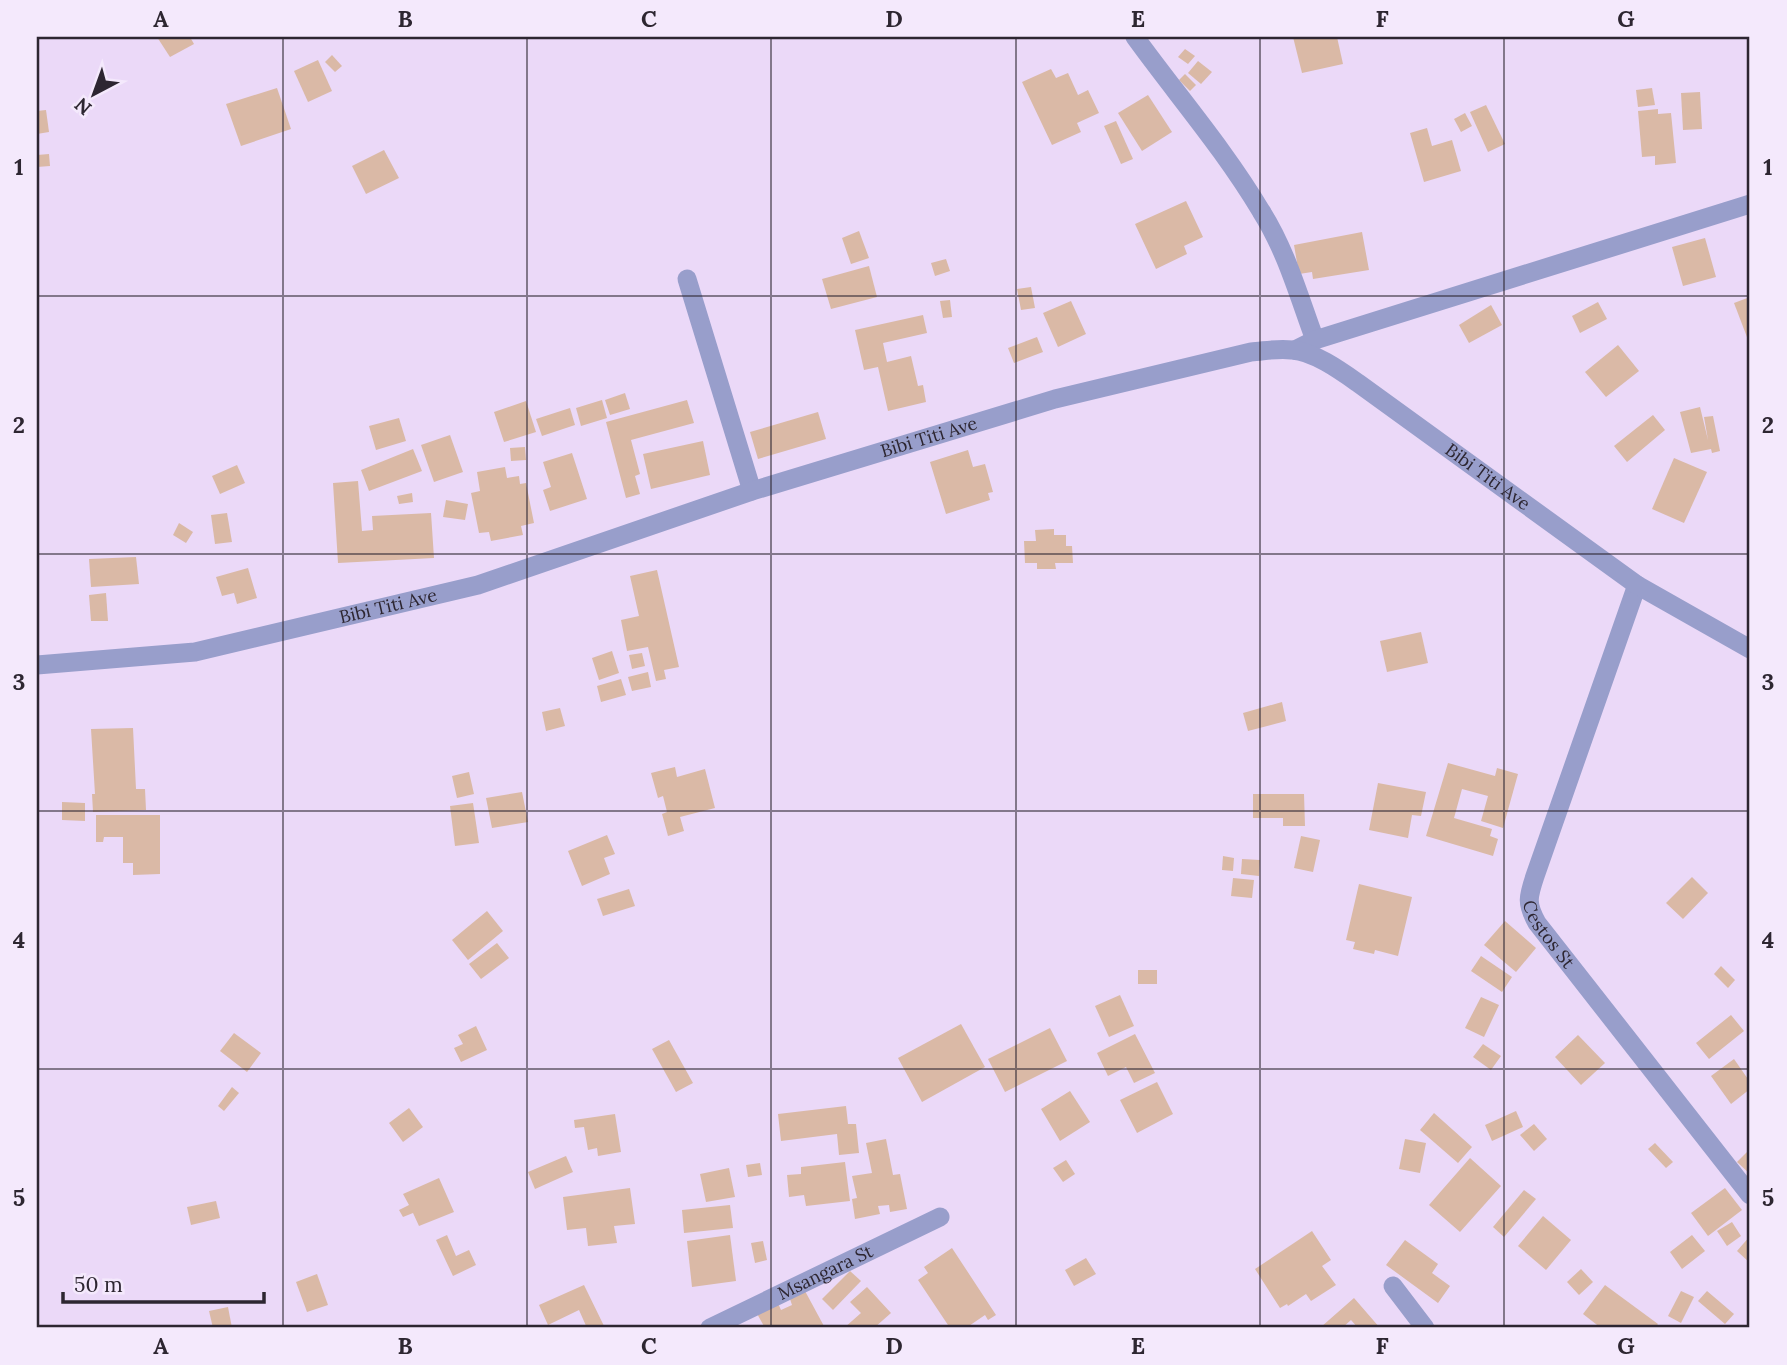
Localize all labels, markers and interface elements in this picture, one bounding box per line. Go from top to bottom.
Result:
text: A [153,4,169,33]
text: B [397,4,413,33]
text: C [641,4,657,33]
text: D [885,4,903,33]
text: E [1131,4,1145,33]
text: F [1375,4,1389,33]
text: G [1617,4,1635,33]
north arrow [60,60,130,130]
text: N [69,93,96,121]
text: 1 [14,152,24,181]
text: 1 [1763,152,1773,181]
text: 2 [13,410,25,439]
text: 2 [1762,410,1774,439]
street label: Bibi Titi Ave [878,411,980,462]
street label: Bibi Titi Ave [1441,438,1535,515]
street label: Bibi Titi Ave [337,583,439,628]
text: 3 [13,667,25,696]
text: 3 [1762,667,1774,696]
street label: Cestos St [1518,898,1580,973]
text: 4 [13,925,25,954]
text: 4 [1762,925,1774,954]
text: 5 [13,1183,25,1212]
text: 5 [1762,1183,1774,1212]
street label: Msangara St [774,1239,877,1305]
scale bar [63,1260,264,1304]
text: 50 m [74,1271,123,1298]
text: A [153,1331,169,1360]
text: B [397,1331,413,1360]
text: C [641,1331,657,1360]
text: D [885,1331,903,1360]
text: E [1131,1331,1145,1360]
text: F [1375,1331,1389,1360]
text: G [1617,1331,1635,1360]

